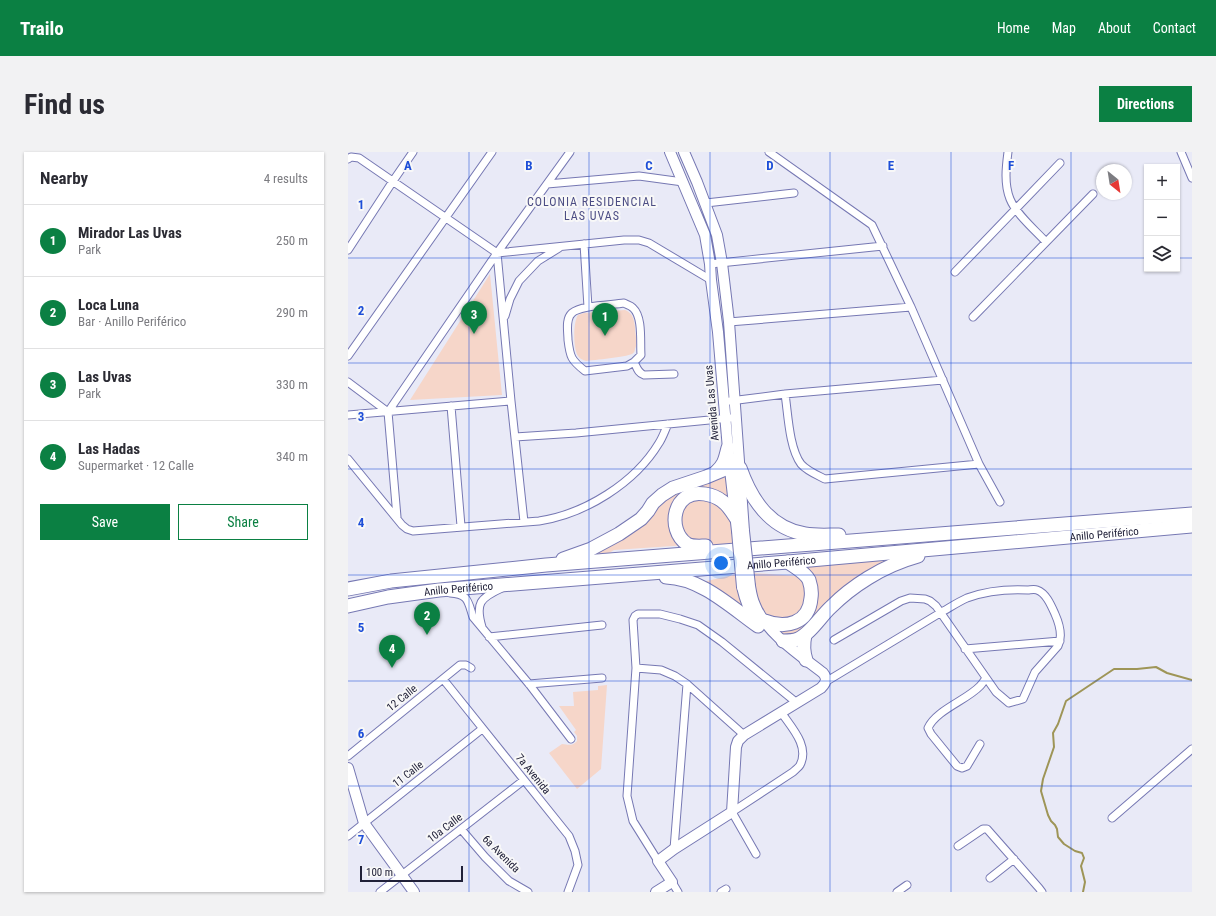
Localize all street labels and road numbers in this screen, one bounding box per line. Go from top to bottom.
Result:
street label: Avenida Las Uvas [702,365,722,441]
street label: Anillo Periférico [1069,524,1140,543]
street label: Anillo Periférico [746,553,817,572]
street label: Anillo Periférico [423,579,494,599]
street label: 12 Calle [384,682,420,714]
street label: 7a Avenida [513,751,553,797]
street label: 11 Calle [390,758,426,790]
street label: 10a Calle [425,811,465,845]
street label: 6a Avenida [480,833,522,875]

